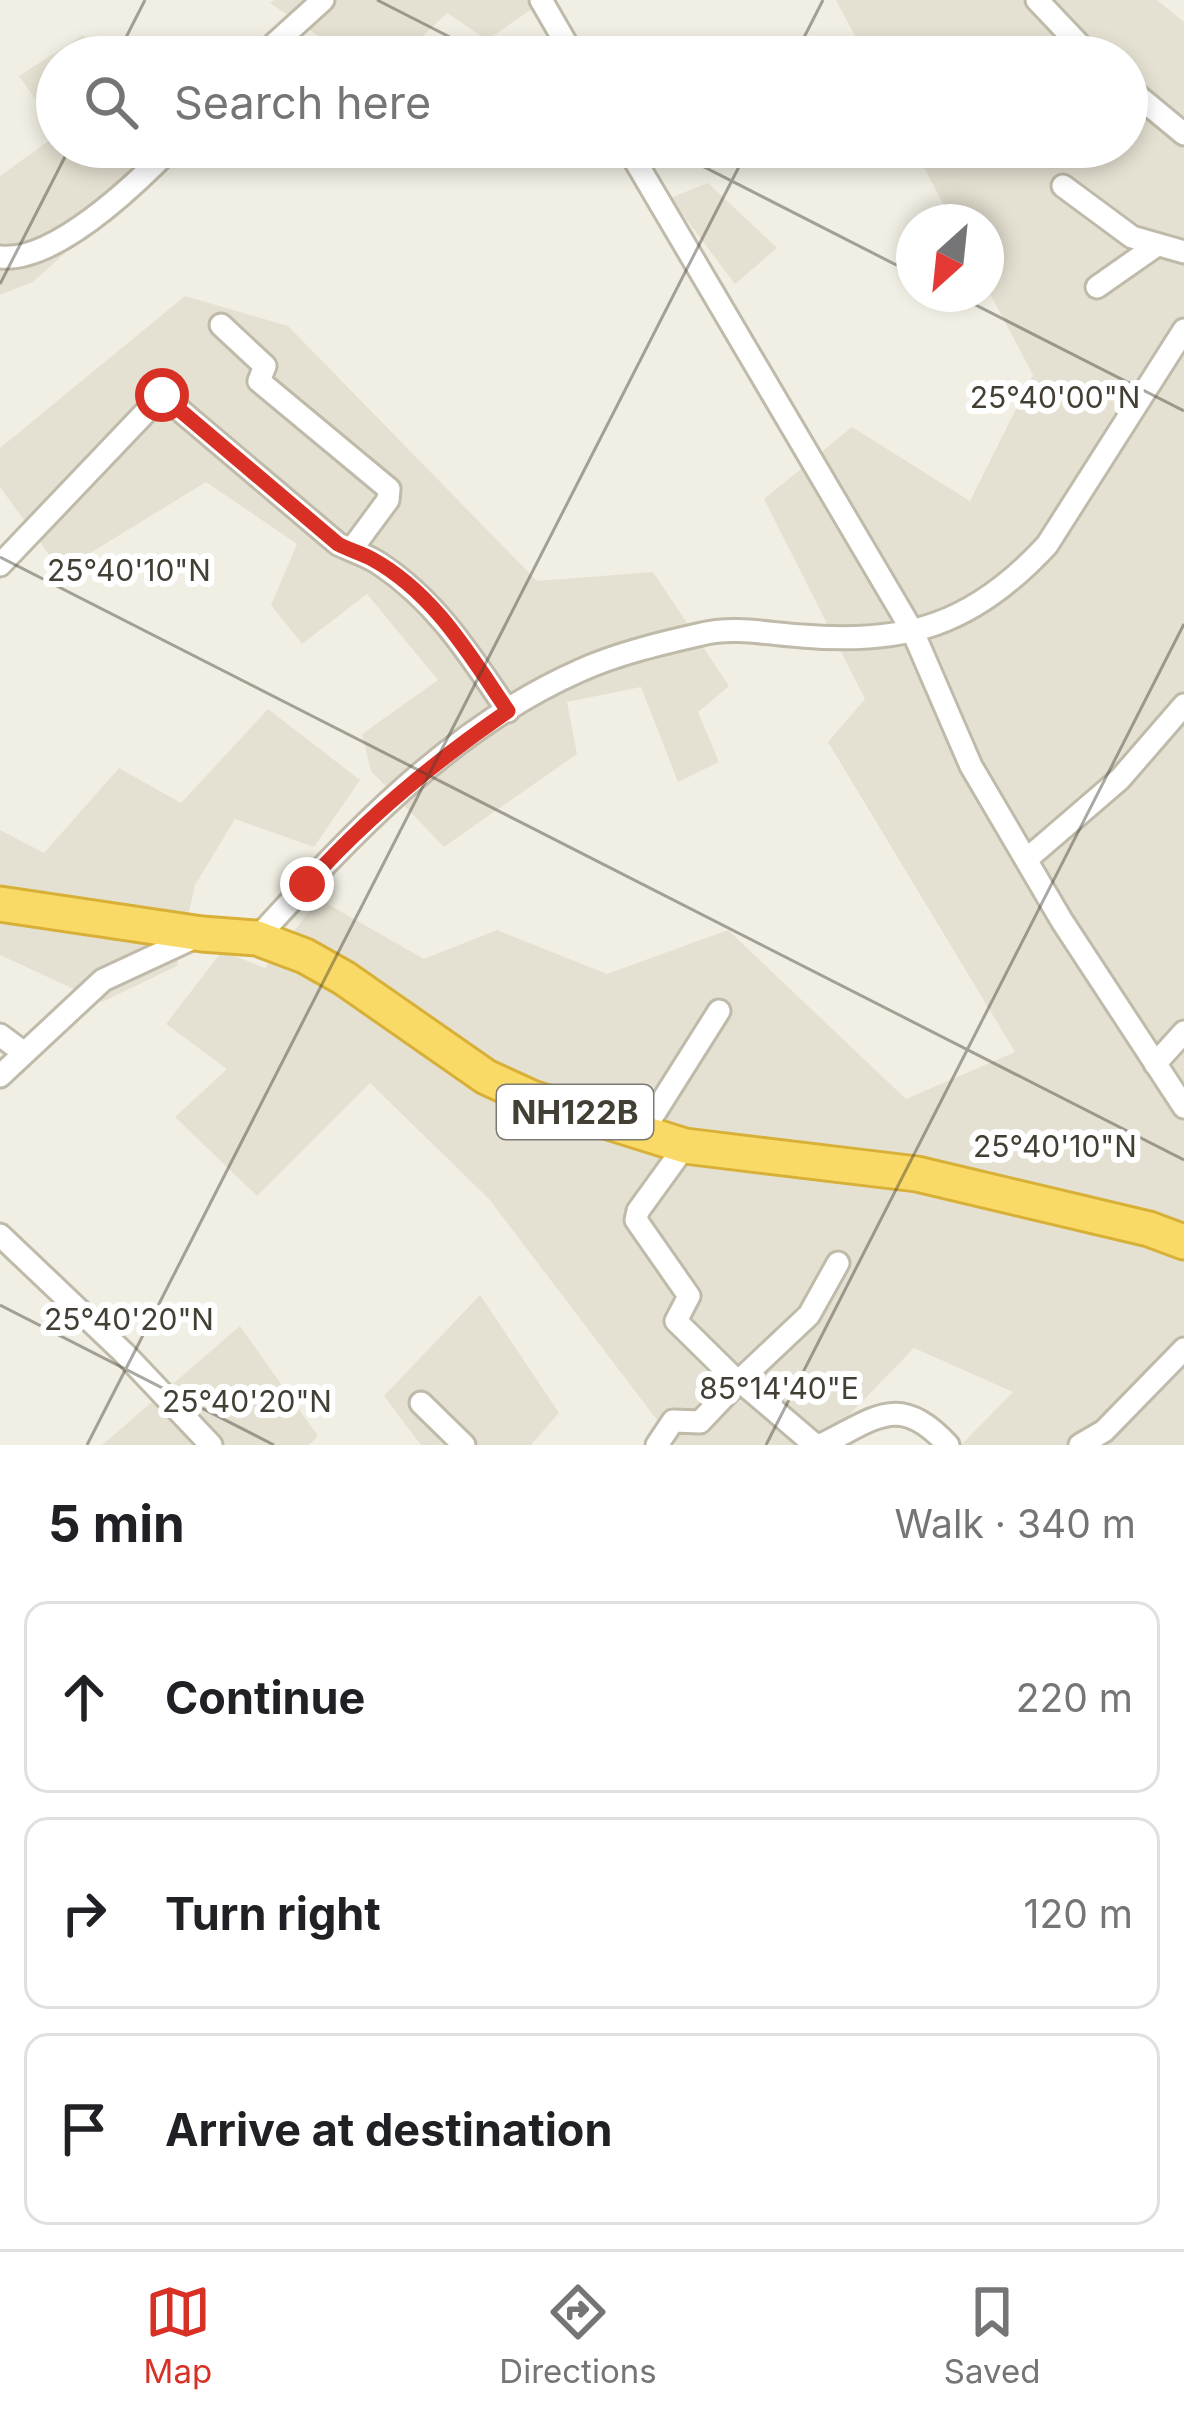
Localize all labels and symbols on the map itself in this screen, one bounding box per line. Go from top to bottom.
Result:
north arrow [896,204,1004,312]
route start [135,368,189,422]
text: 25°40'00"N [970,379,1140,415]
text: 25°40'10"N [47,552,211,588]
route end [280,857,334,911]
road number: NH122B [497,1085,653,1139]
text: 25°40'10"N [973,1128,1137,1164]
text: 25°40'20"N [44,1301,214,1337]
text: 85°14'40"E [699,1370,859,1406]
text: 25°40'20"N [162,1383,332,1419]

